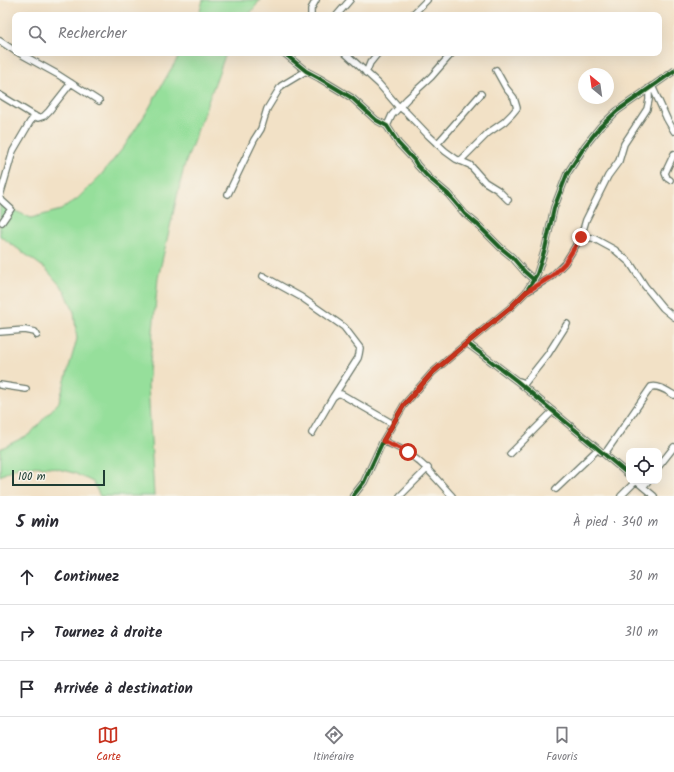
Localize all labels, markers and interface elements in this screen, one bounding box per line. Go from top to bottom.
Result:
search box [12,12,662,56]
text: Rechercher [58,22,126,46]
icon: search [26,23,48,45]
north arrow [578,68,614,104]
route end [572,228,590,246]
route start [399,443,417,461]
map controls [626,448,662,484]
button: locate [626,448,662,484]
scale bar [12,468,105,487]
text: 100 m [18,468,46,486]
text: 5 min [16,509,59,536]
text: À pied · 340 m [573,512,658,533]
text: Continuez [54,565,119,589]
icon: ahead [16,566,38,588]
text: 30 m [629,566,658,587]
text: Tournez à droite [54,621,162,645]
icon: right [16,622,38,644]
text: 310 m [624,622,658,643]
text: Arrivée à destination [54,677,193,701]
icon: arrive [16,678,38,700]
tab: Carte [96,724,121,766]
tab: Itinéraire [313,724,354,766]
tab: Favoris [546,724,578,766]

